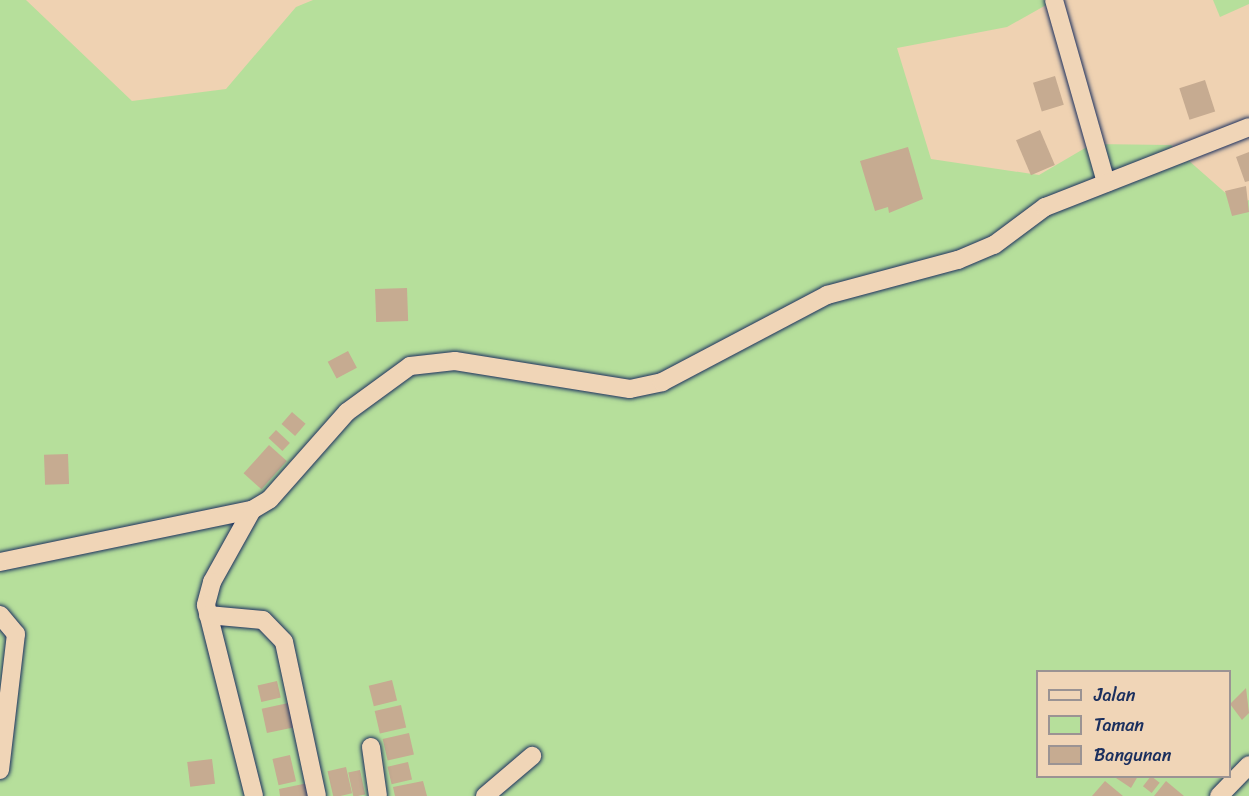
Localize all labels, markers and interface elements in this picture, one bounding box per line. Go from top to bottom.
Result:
legend [1036,670,1231,778]
text: Jalan [1094,679,1135,711]
text: Taman [1094,709,1144,741]
text: Bangunan [1094,739,1171,771]

